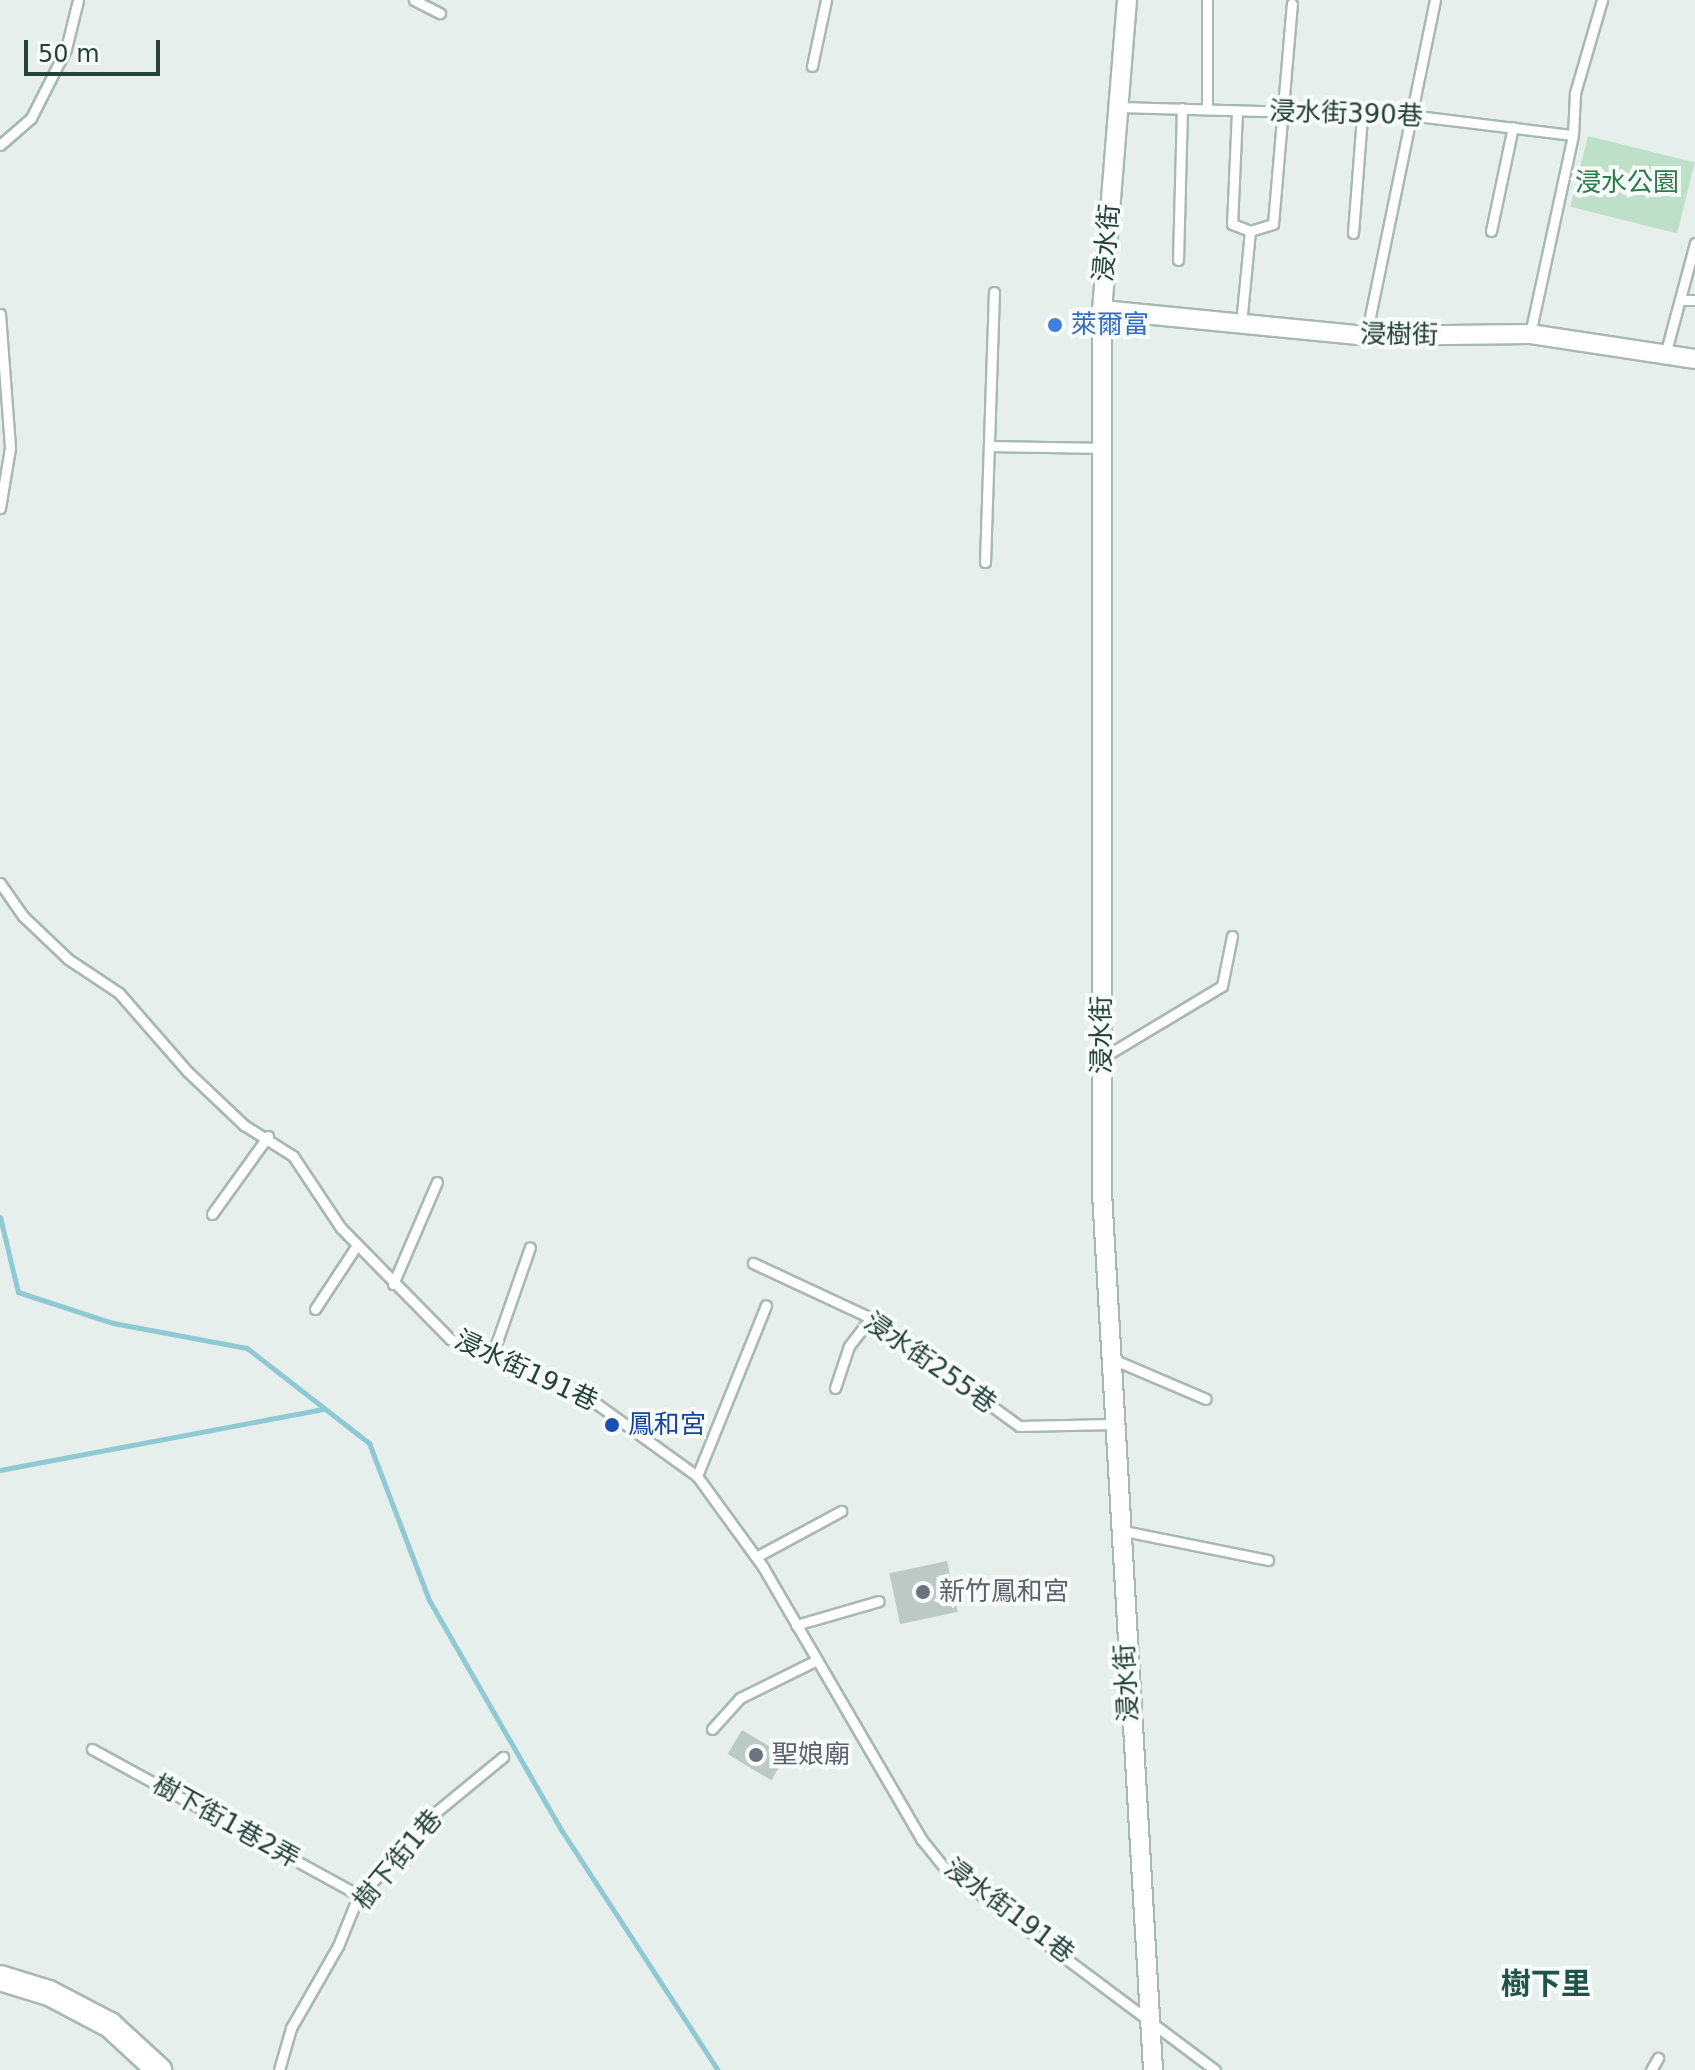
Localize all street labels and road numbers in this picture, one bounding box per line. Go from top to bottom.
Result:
street label: 浸水街390巷 [1269,96,1423,132]
street label: 浸水街 [1088,203,1126,283]
street label: 浸樹街 [1360,319,1438,351]
street label: 浸水街 [1086,996,1118,1074]
street label: 浸水街255巷 [858,1306,1002,1420]
street label: 浸水街191巷 [450,1324,602,1418]
street label: 浸水街 [1109,1643,1145,1723]
street label: 樹下街1巷2弄 [147,1769,305,1875]
street label: 樹下街1巷 [347,1804,449,1916]
street label: 浸水街191巷 [938,1852,1080,1970]

